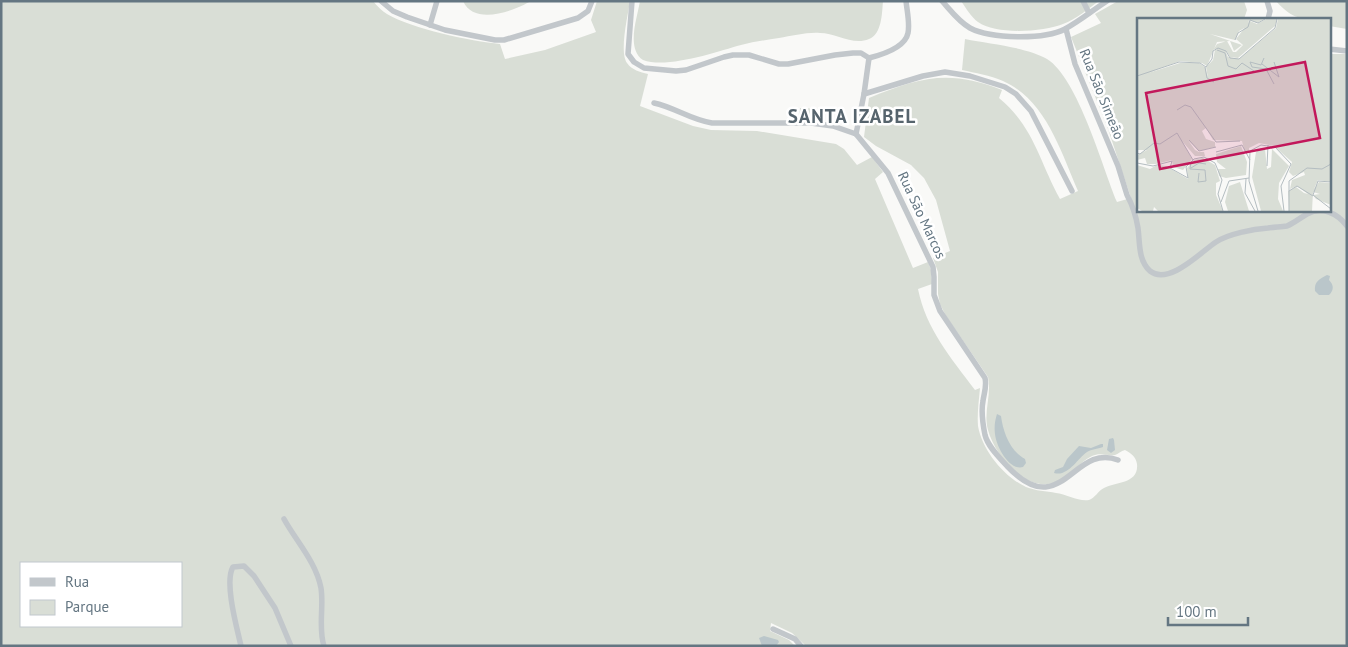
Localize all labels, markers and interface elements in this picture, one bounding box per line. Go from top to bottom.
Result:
inset map [1137,18,1330,211]
street label: Rua São Simeão [1076,46,1128,142]
district label: SANTA IZABEL [788,104,916,128]
street label: Rua São Marcos [894,169,950,262]
legend [20,562,182,627]
text: Rua [65,572,89,591]
scale bar [1168,594,1248,626]
text: Parque [65,597,109,616]
text: 100 m [1176,602,1217,621]

